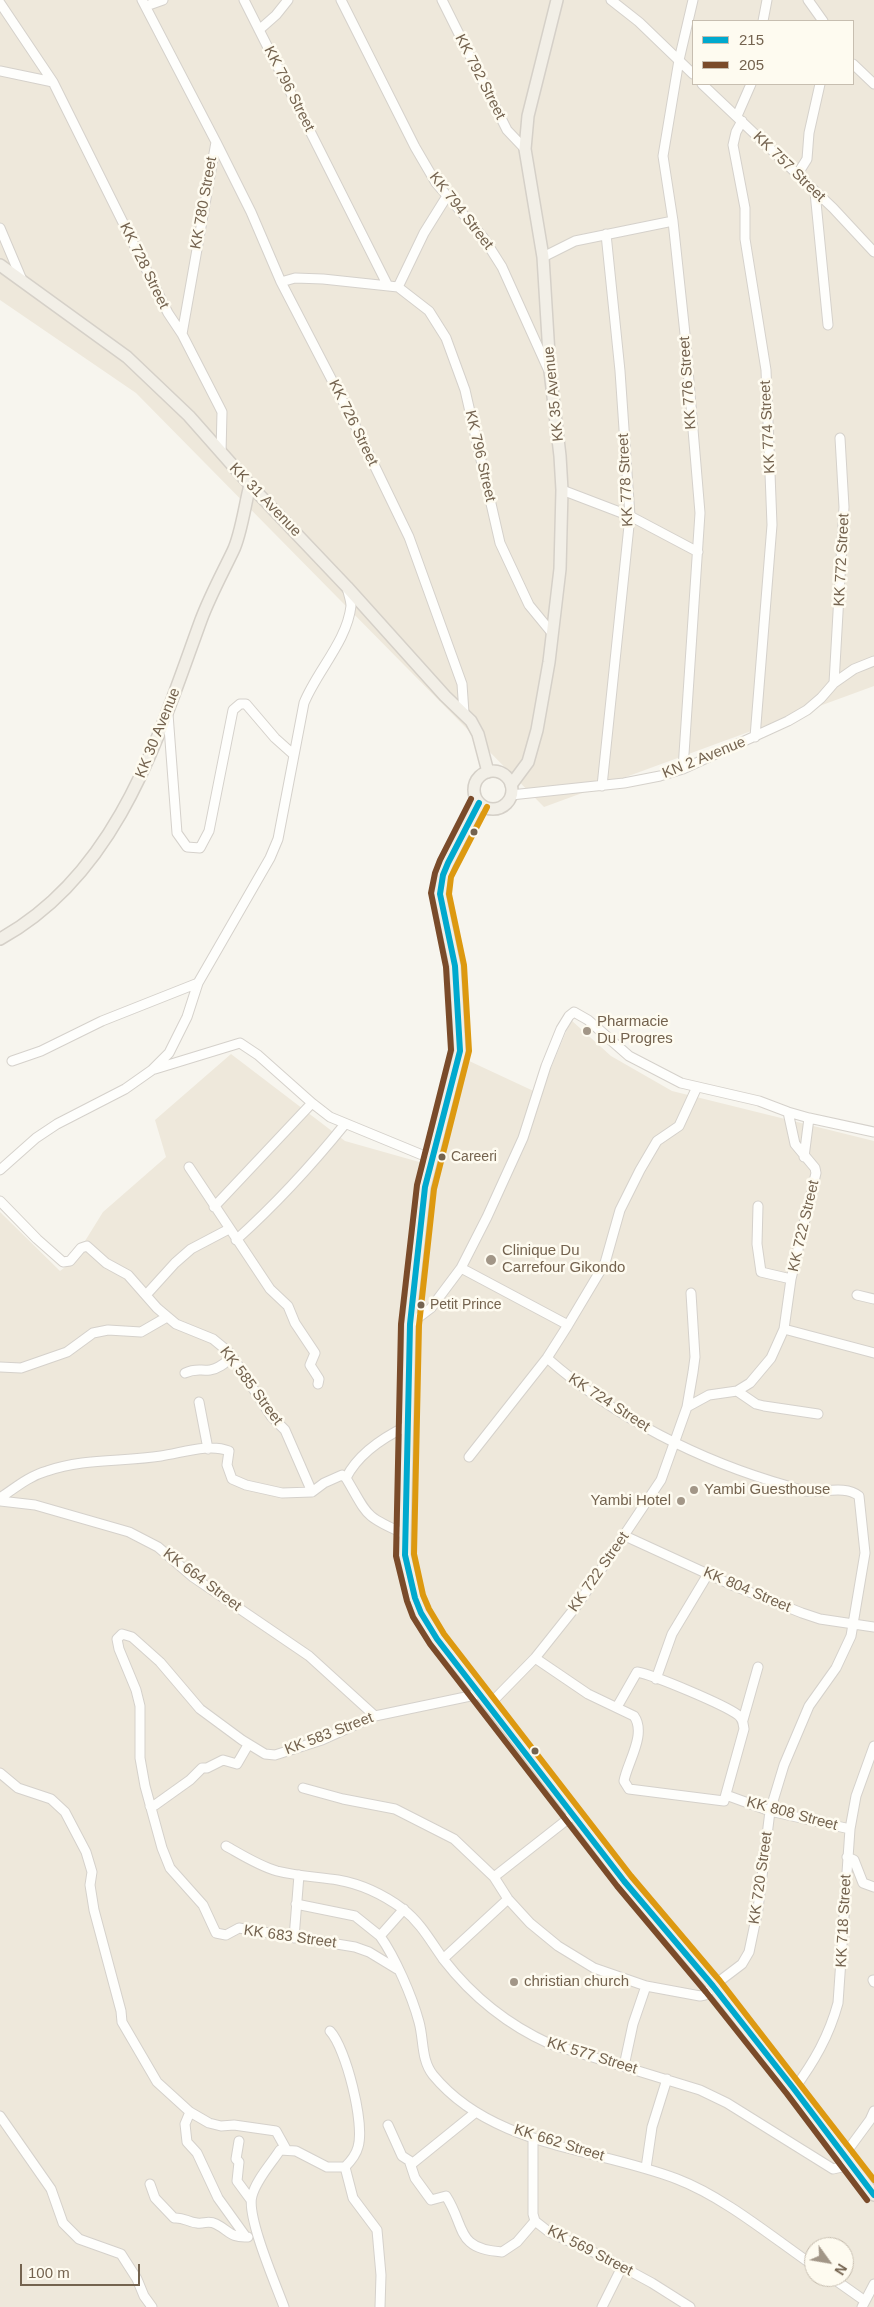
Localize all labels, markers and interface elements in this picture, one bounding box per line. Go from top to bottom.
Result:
legend [692,20,854,85]
street label: KK 792 Street [451,31,509,123]
text: 215 [739,31,764,48]
street label: KK 796 Street [260,43,318,135]
text: 205 [739,56,764,73]
street label: KK 757 Street [749,128,829,206]
street label: KK 780 Street [187,155,221,251]
street label: KK 794 Street [425,169,497,253]
street label: KK 728 Street [115,220,173,312]
street label: KK 776 Street [676,336,700,430]
street label: KK 35 Avenue [540,346,568,442]
street label: KK 726 Street [324,377,382,469]
street label: KK 774 Street [757,380,779,474]
street label: KK 796 Street [461,408,499,504]
street label: KK 778 Street [615,433,637,527]
street label: KK 31 Avenue [225,459,305,541]
street label: KK 772 Street [831,513,853,607]
street label: KK 30 Avenue [132,685,184,781]
street label: KN 2 Avenue [660,733,748,783]
unlabelled marker [469,827,479,837]
place label: Pharmacie Du Progres [597,1013,673,1048]
marker: Pharmacie Du Progres [581,1025,593,1037]
place label: Careeri [451,1149,497,1165]
marker: Careeri [437,1152,447,1162]
street label: KK 722 Street [785,1178,823,1274]
place label: Clinique Du Carrefour Gikondo [502,1242,625,1277]
marker: Clinique Du Carrefour Gikondo [484,1253,498,1267]
place label: Petit Prince [430,1297,502,1313]
marker: Petit Prince [416,1300,426,1310]
street label: KK 585 Street [216,1343,286,1429]
street label: KK 724 Street [565,1370,653,1436]
place label: Yambi Guesthouse [704,1481,830,1499]
marker: Yambi Guesthouse [688,1484,700,1496]
place label: Yambi Hotel [590,1492,671,1510]
marker: Yambi Hotel [675,1495,687,1507]
street label: KK 722 Street [565,1529,633,1615]
street label: KK 664 Street [159,1545,245,1615]
street label: KK 804 Street [700,1563,794,1617]
street label: KK 583 Street [282,1709,376,1759]
unlabelled marker [530,1746,540,1756]
street label: KK 808 Street [745,1793,839,1835]
street label: KK 720 Street [746,1831,776,1925]
street label: KK 718 Street [833,1874,855,1968]
street label: KK 683 Street [243,1922,337,1952]
place label: christian church [524,1973,629,1991]
marker: christian church [508,1976,520,1988]
street label: KK 577 Street [545,2034,639,2078]
street label: KK 662 Street [512,2121,606,2165]
street label: KK 569 Street [544,2222,636,2280]
north arrow [804,2237,854,2287]
scale bar [22,2254,142,2286]
text: N [831,2261,850,2278]
text: 100 m [28,2264,70,2281]

